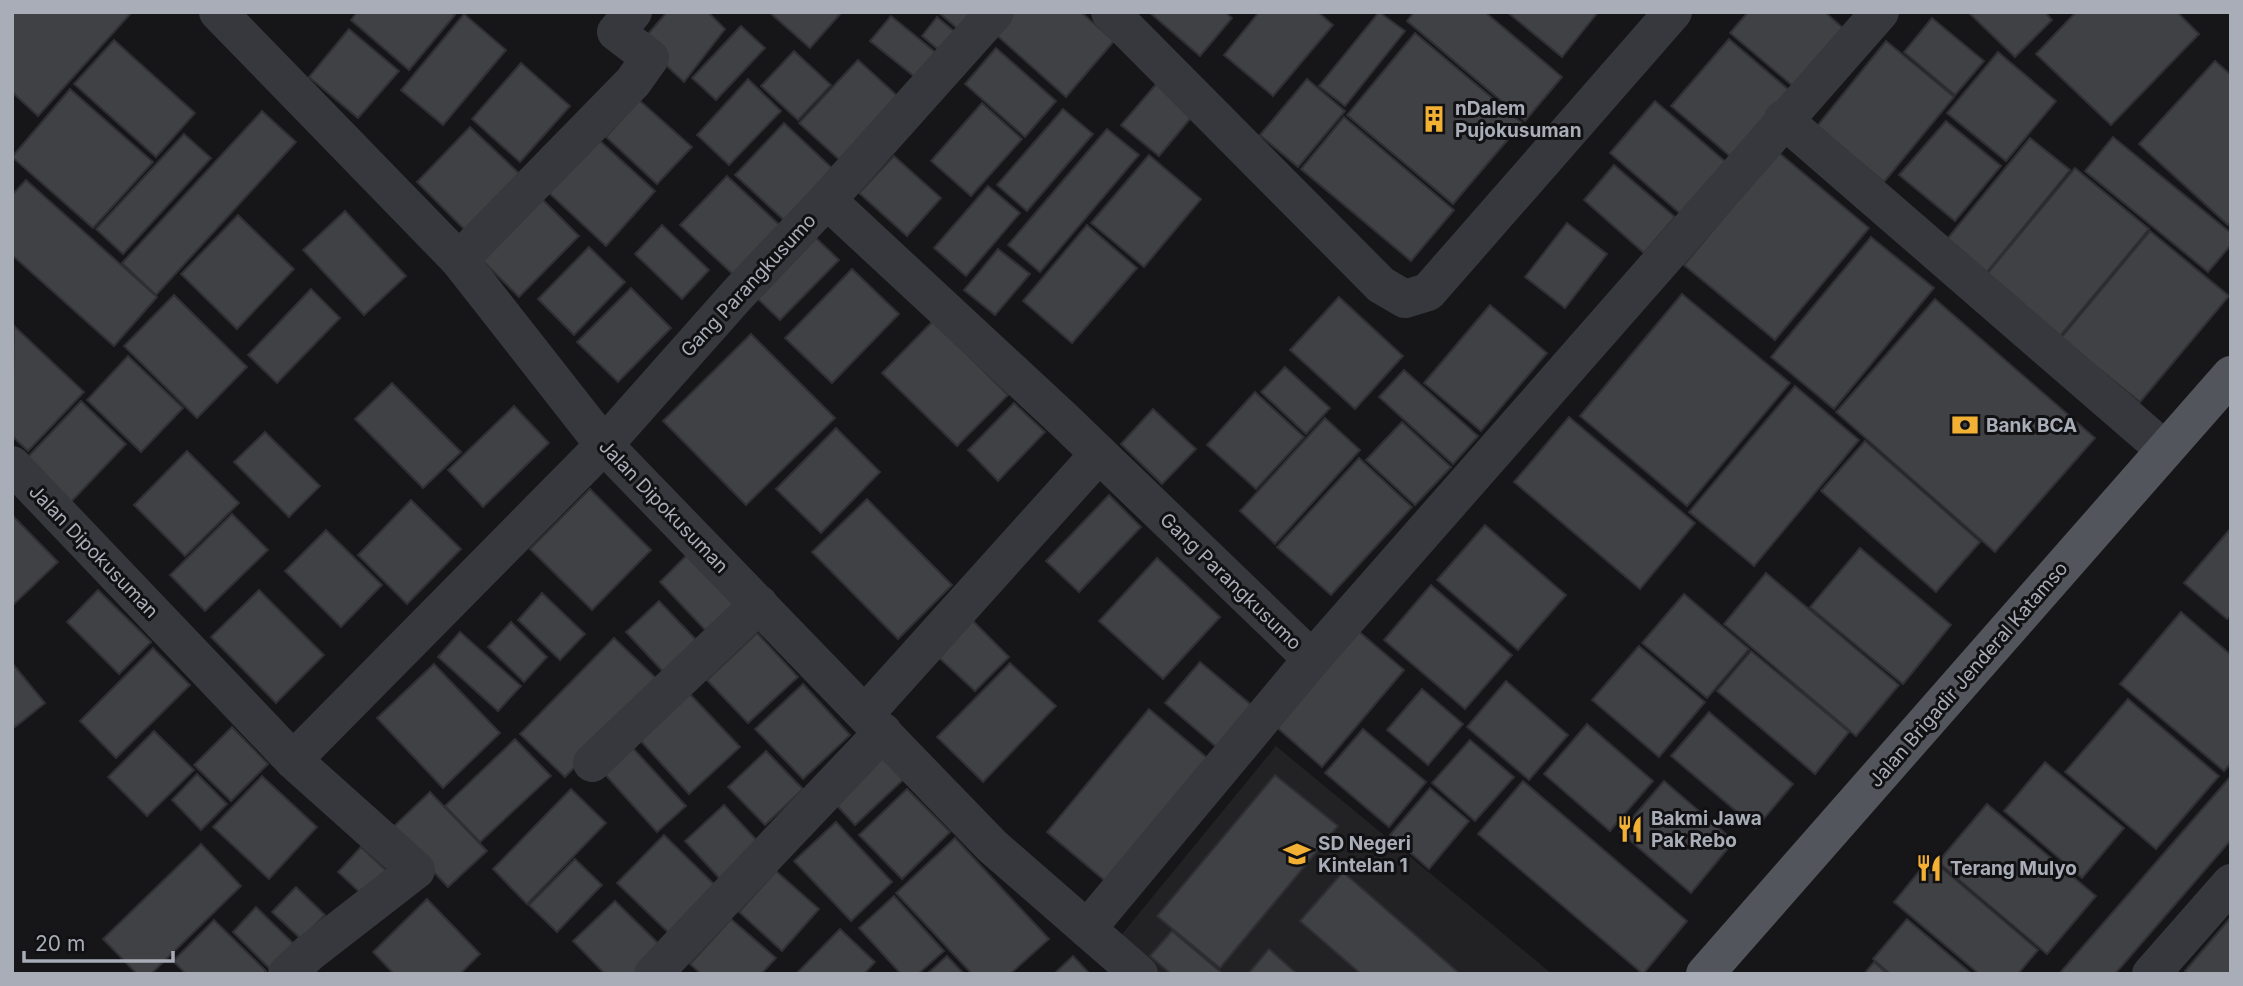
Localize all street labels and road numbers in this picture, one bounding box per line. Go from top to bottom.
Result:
street label: Gang Parangkusumo [676,209,821,362]
street label: Jalan Dipokusuman [594,435,733,578]
street label: Jalan Dipokusuman [24,480,163,623]
street label: Gang Parangkusumo [1155,508,1306,655]
street label: Jalan Brigadir Jenderal Katamso [1864,557,2073,792]

